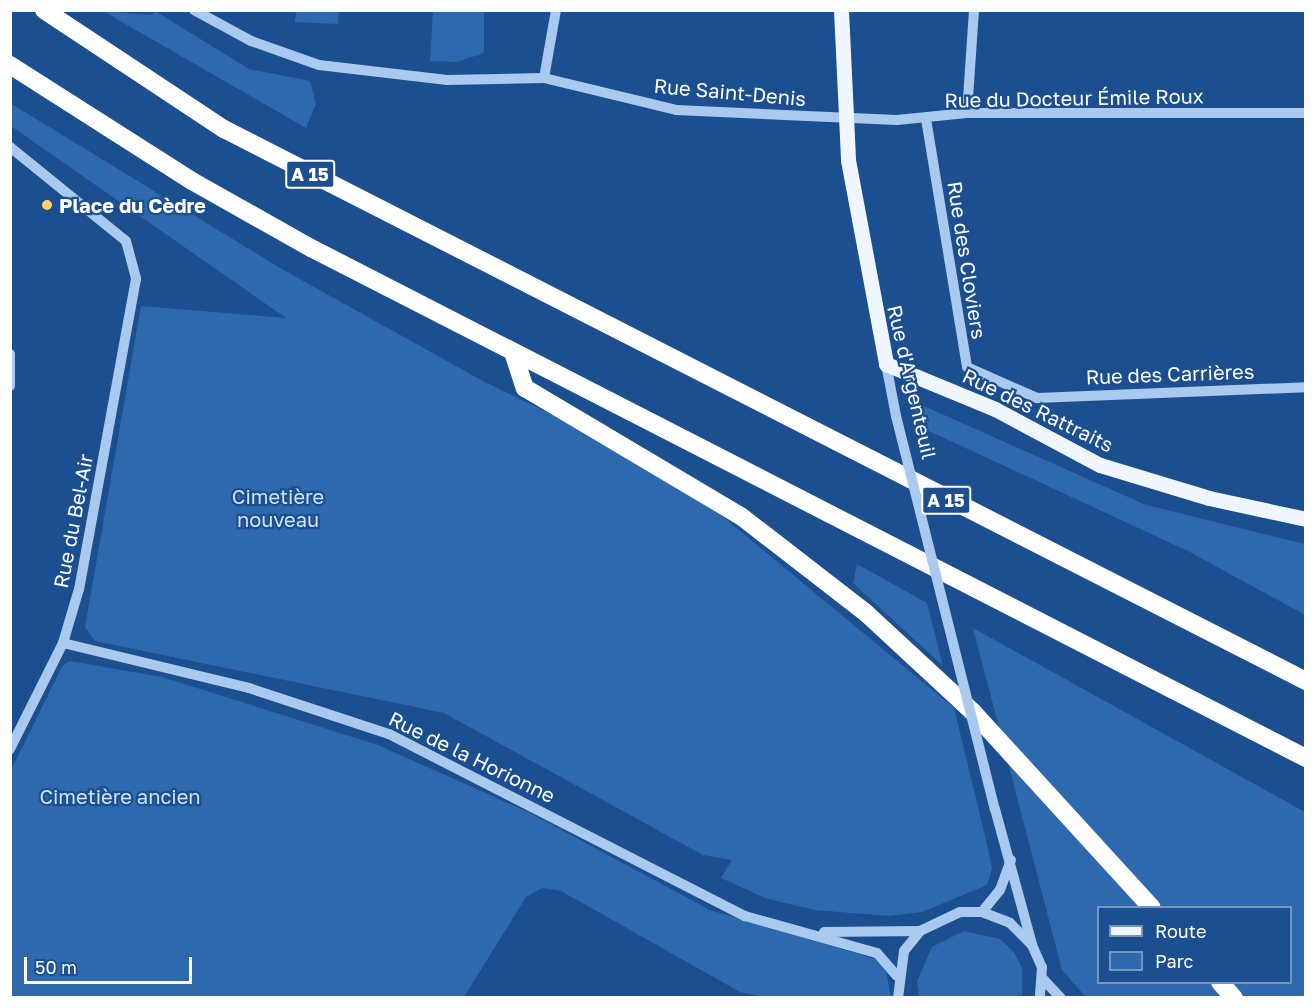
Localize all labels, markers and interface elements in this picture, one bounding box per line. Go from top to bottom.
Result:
street label: Rue Saint-Denis [653,73,807,111]
street label: Rue du Docteur Émile Roux [944,84,1204,112]
road number: A 15 [284,159,336,189]
street label: Rue des Cloviers [943,179,991,341]
place label: Place du Cèdre [59,193,206,217]
marker: Place du Cèdre [40,198,54,212]
street label: Rue d'Argenteuil [883,303,941,461]
street label: Rue des Carrières [1085,359,1255,389]
street label: Rue des Rattraits [959,363,1117,457]
street label: Rue du Bel-Air [48,452,98,590]
park label: Cimetière nouveau [232,485,324,532]
road number: A 15 [920,485,972,515]
street label: Rue de la Horionne [385,706,559,808]
park label: Cimetière ancien [39,784,201,808]
legend [1097,906,1292,984]
text: Route [1155,920,1206,942]
scale bar [27,945,195,983]
text: Parc [1155,950,1193,972]
text: 50 m [35,956,77,978]

